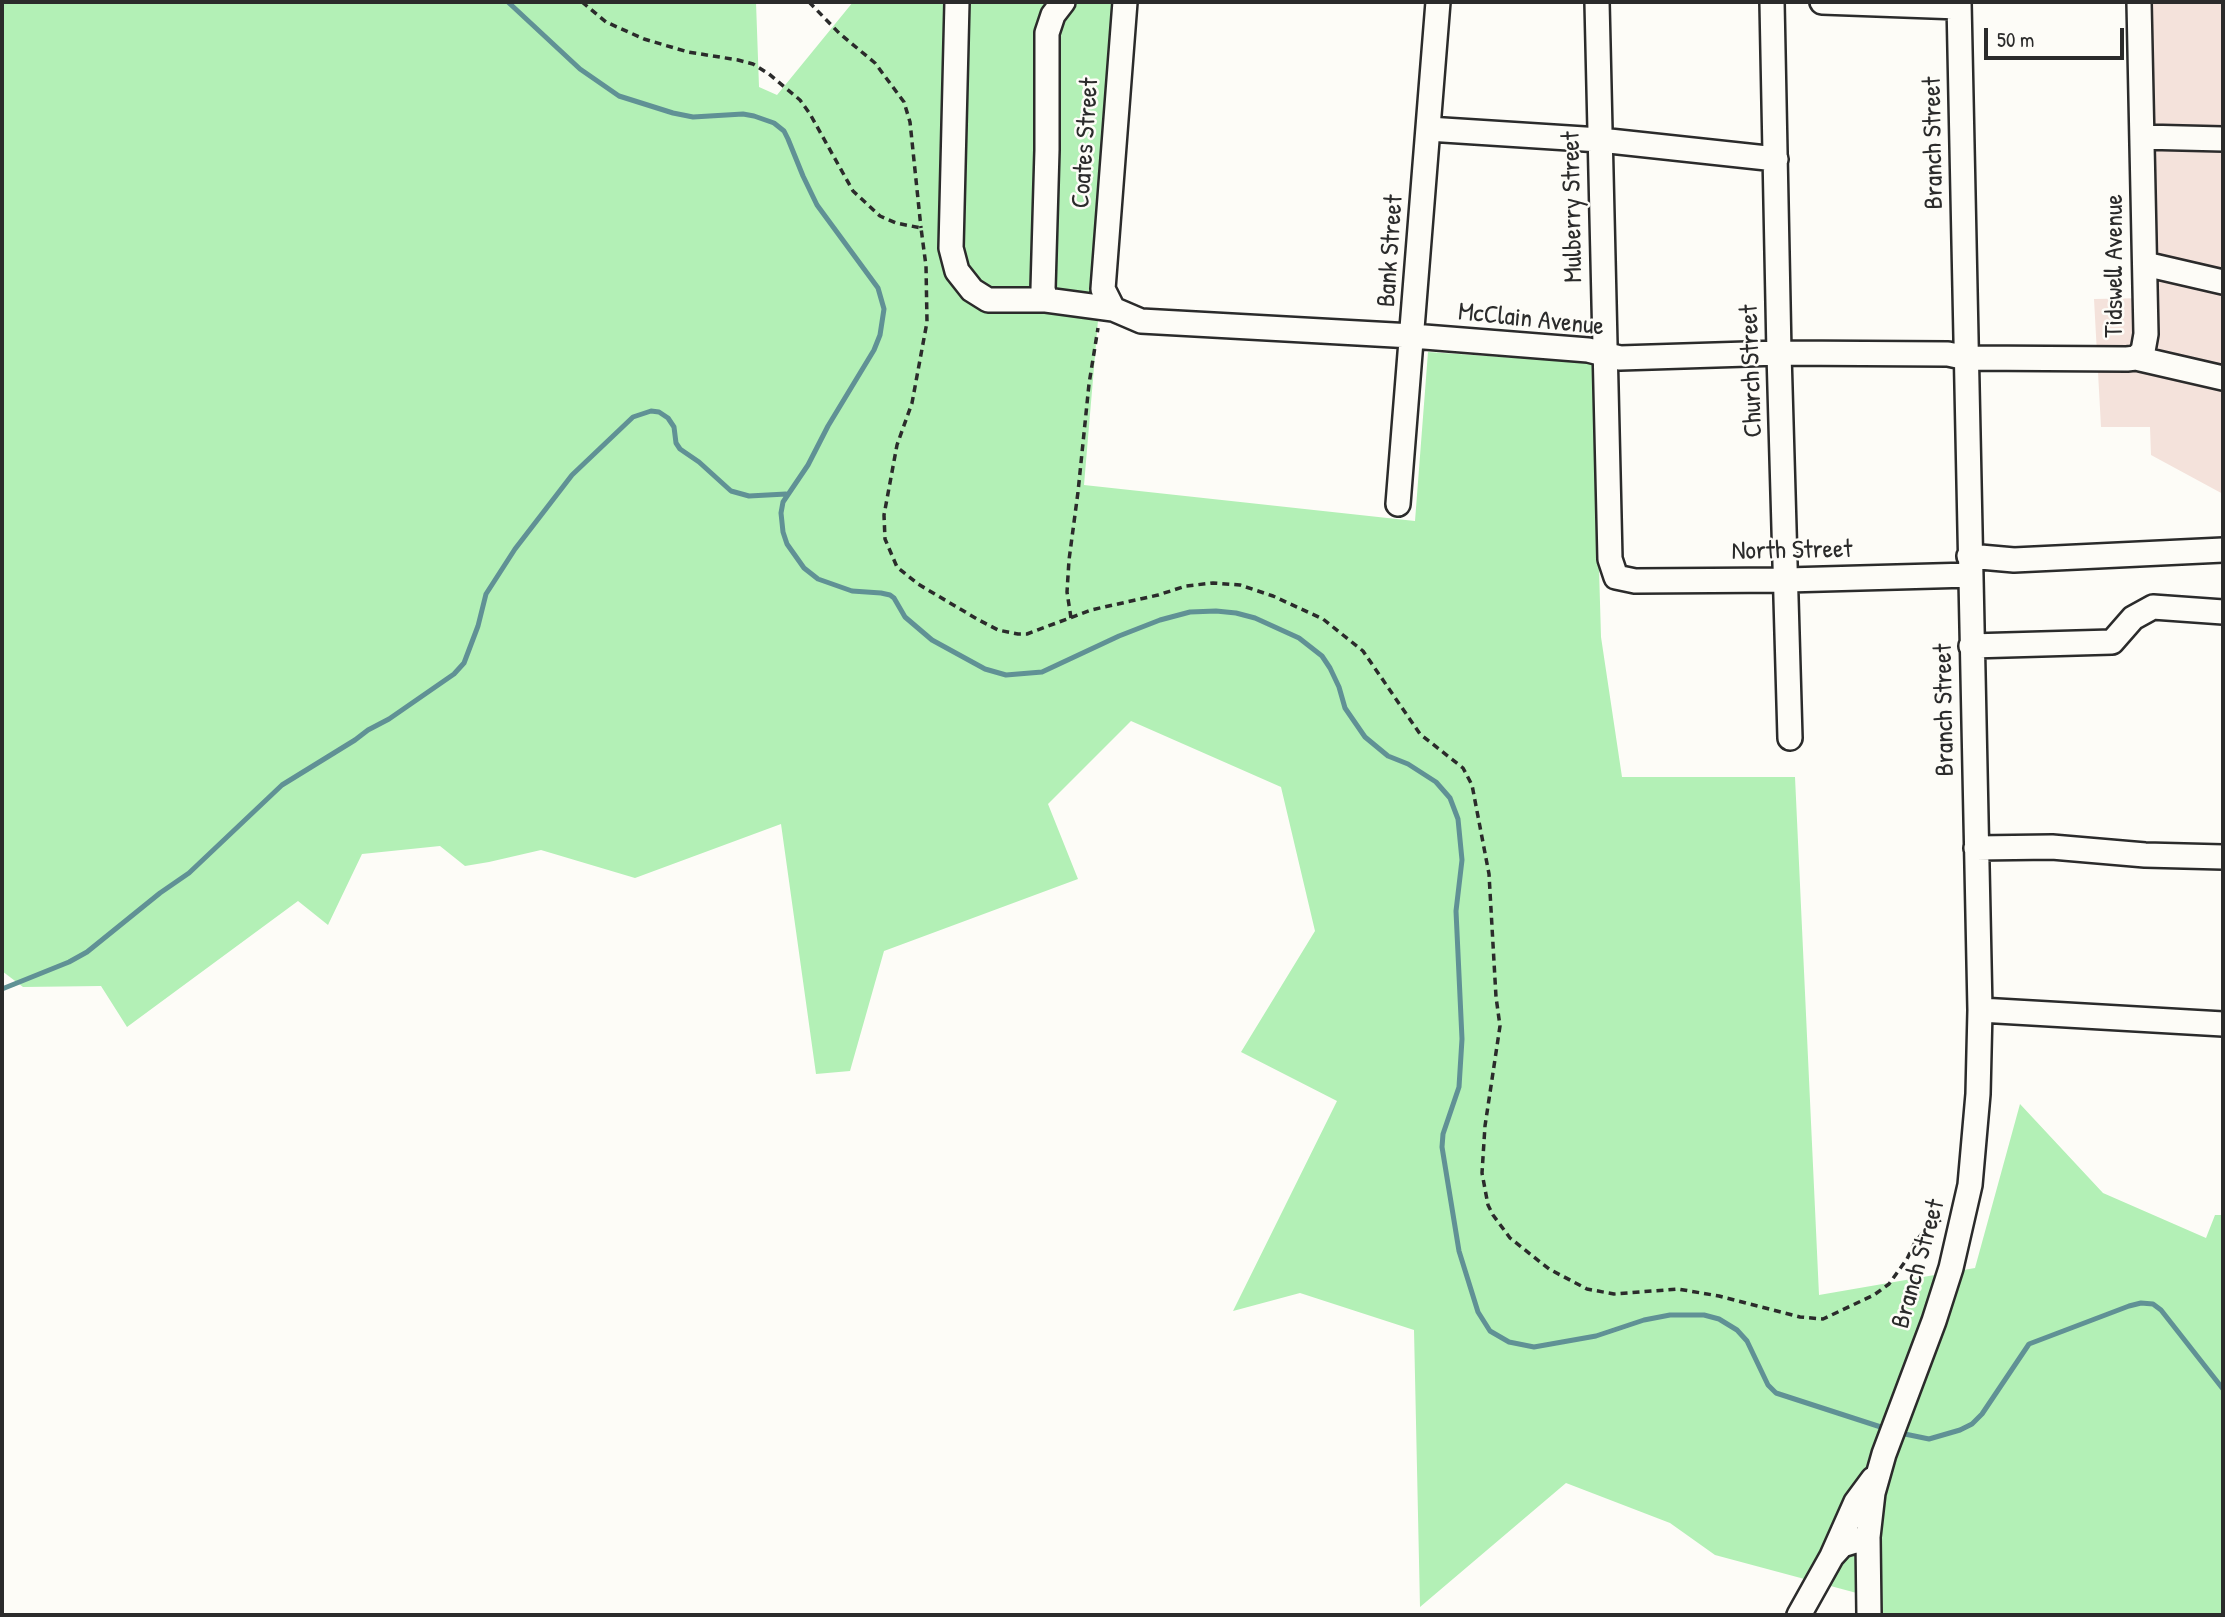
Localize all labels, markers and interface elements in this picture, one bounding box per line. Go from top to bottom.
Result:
scale bar [1987,14,2127,58]
text: 50 m [1997,25,2034,54]
street label: Branch Street [1917,76,1951,210]
street label: Coates Street [1066,77,1106,209]
street label: Mulberry Street [1556,131,1590,283]
street label: Bank Street [1372,194,1410,308]
street label: Tidswell Avenue [2099,194,2131,338]
street label: McClain Avenue [1457,297,1605,343]
street label: Church Street [1734,304,1770,438]
street label: North Street [1731,534,1853,568]
street label: Branch Street [1928,643,1962,777]
street label: Branch Street [1886,1196,1952,1332]

